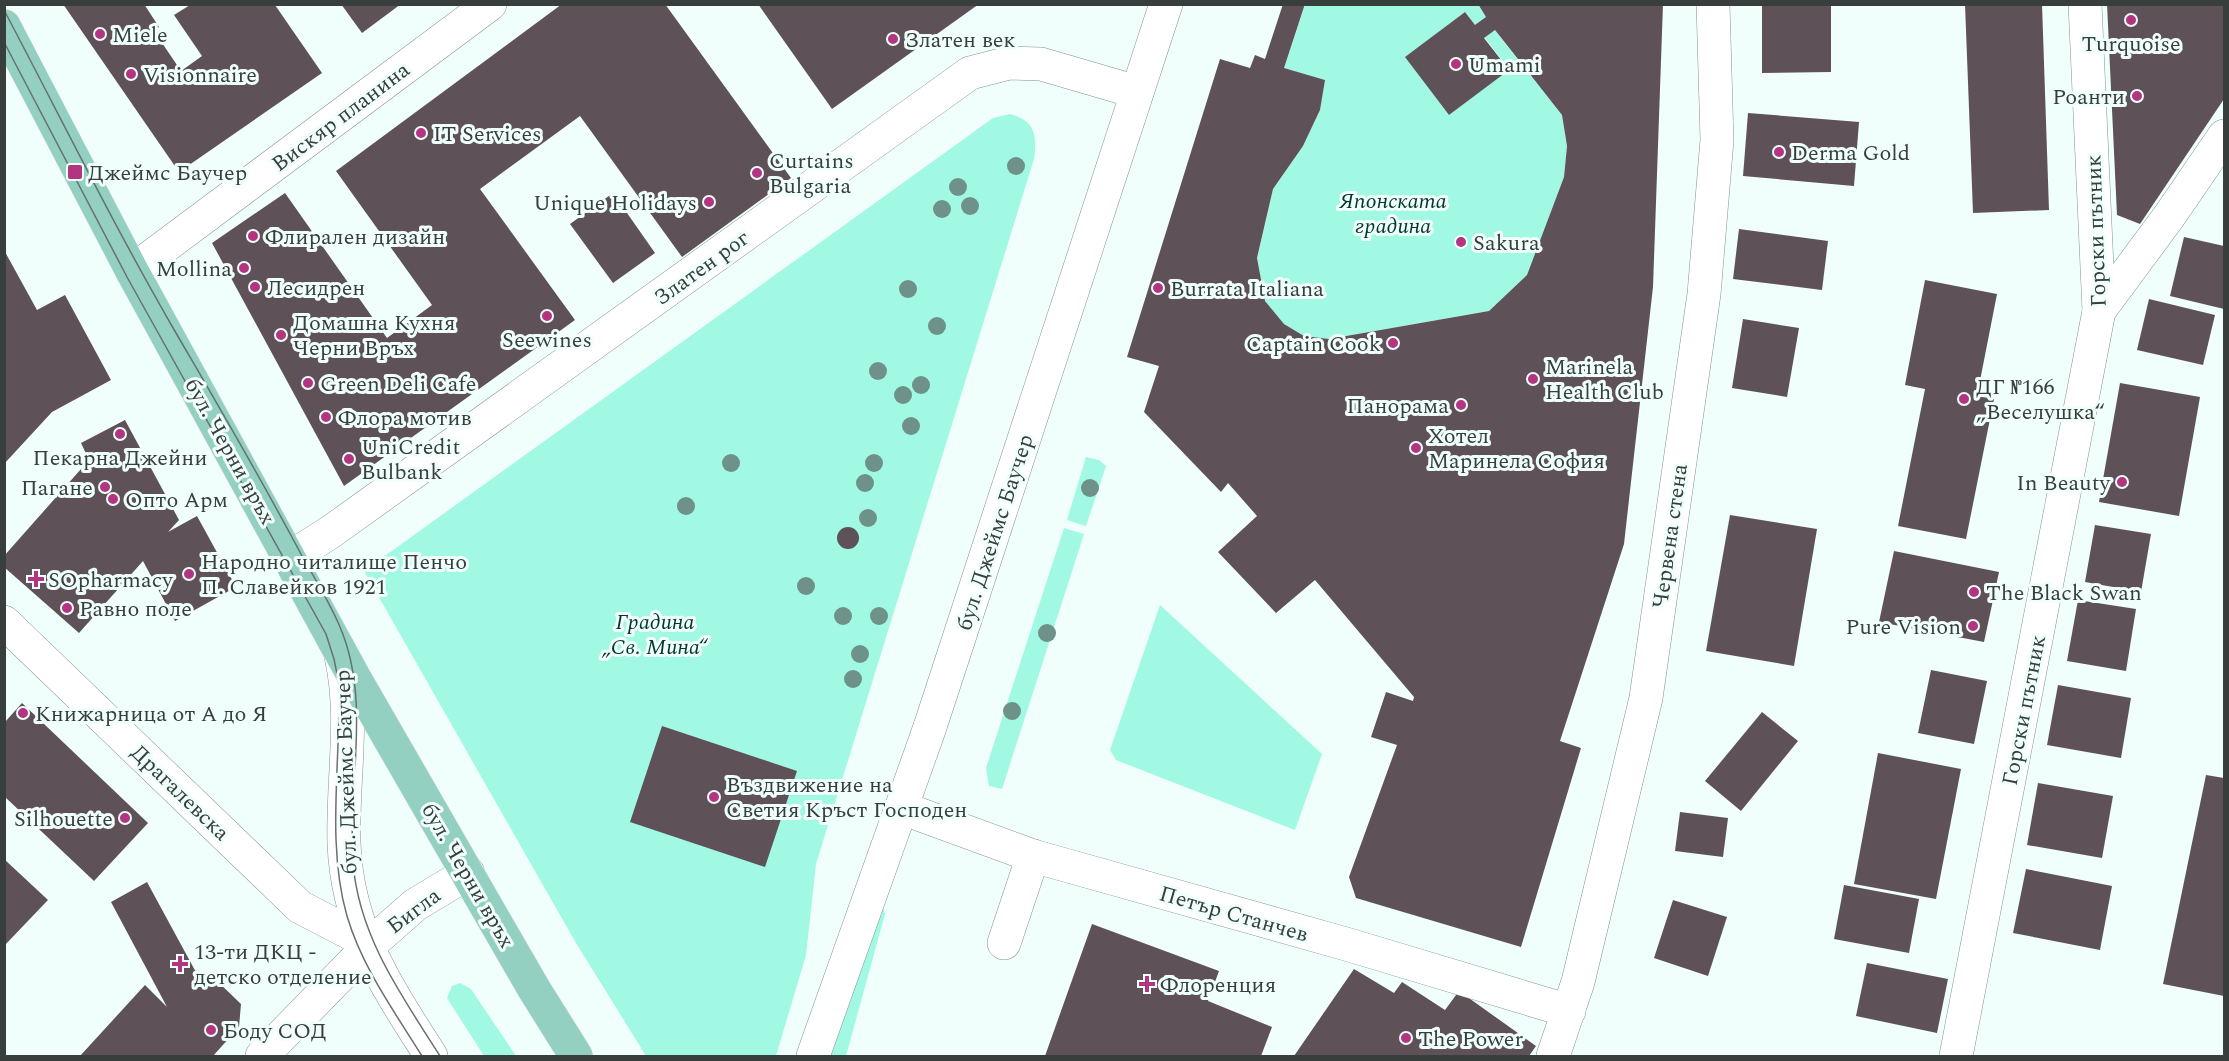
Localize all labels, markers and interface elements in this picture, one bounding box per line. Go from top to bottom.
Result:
marker: Turquoise [2124,13,2138,27]
place label: Miele [112,19,168,52]
place label: Златен век [905,24,1016,57]
marker: Miele [93,27,107,41]
place label: Turquoise [2081,28,2181,61]
marker: Златен век [886,32,900,46]
place label: Umami [1468,49,1541,82]
street label: Вискяр планина [265,54,417,180]
marker: Umami [1449,57,1463,71]
place label: Visionnaire [143,59,257,92]
marker: Visionnaire [124,67,138,81]
place label: Роанти [2052,81,2125,114]
marker: Роанти [2130,89,2144,103]
place label: IT Services [433,118,542,151]
marker: IT Services [414,126,428,140]
place label: Derma Gold [1791,137,1910,170]
place label: Curtains Bulgaria [769,145,854,203]
marker: Derma Gold [1772,145,1786,159]
street label: Горски пътник [2077,154,2116,308]
place label: Джеймс Баучер [88,157,247,190]
marker: Джеймс Баучер [66,163,84,181]
marker: Curtains Bulgaria [750,166,764,180]
park label: Японската градина [1338,185,1447,243]
place label: Unique Holidays [533,187,697,220]
marker: Unique Holidays [702,195,716,209]
place label: Флирален дизайн [265,221,445,254]
street label: Златен рог [647,222,757,314]
place label: Sakura [1473,227,1540,260]
marker: Флирален дизайн [246,229,260,243]
marker: Sakura [1454,235,1468,249]
place label: Mollina [156,253,232,286]
marker: Mollina [237,261,251,275]
place label: Лесидрен [267,272,365,305]
place label: Burrata Italiana [1170,273,1324,306]
marker: Лесидрен [248,280,262,294]
marker: Burrata Italiana [1151,281,1165,295]
place label: Домашна Кухня Черни Връх [293,307,455,365]
marker: Seewines [540,309,554,323]
place label: Seewines [502,324,592,357]
marker: Домашна Кухня Черни Връх [274,328,288,342]
place label: Captain Cook [1246,328,1381,361]
marker: Captain Cook [1386,336,1400,350]
place label: Marinela Health Club [1545,351,1664,409]
place label: Green Deli Cafe [320,368,476,401]
place label: ДГ №166 „Веселушка“ [1976,371,2105,429]
street label: бул. Черни връх [176,372,284,531]
marker: Marinela Health Club [1526,372,1540,386]
marker: Green Deli Cafe [301,376,315,390]
place label: Панорама [1347,390,1449,423]
marker: ДГ №166 „Веселушка“ [1957,392,1971,406]
marker: Панорама [1454,398,1468,412]
place label: Флора мотив [338,402,471,435]
marker: Флора мотив [319,410,333,424]
place label: Хотел Маринела София [1428,420,1605,478]
marker: Пекарна Джейни [113,427,127,441]
street label: бул. Джеймс Баучер [948,430,1043,635]
place label: UniCredit Bulbank [361,431,460,489]
marker: Хотел Маринела София [1409,441,1423,455]
place label: Пекарна Джейни [32,442,208,475]
marker: UniCredit Bulbank [342,452,356,466]
street label: Червена стена [1644,461,1697,611]
place label: In Beauty [2016,467,2111,500]
place label: Пагане [21,472,93,505]
marker: In Beauty [2115,475,2129,489]
marker: Пагане [98,480,112,494]
place label: Опто Арм [125,484,228,517]
marker: Опто Арм [106,492,120,506]
place label: Народно читалище Пенчо П. Славейков 1921 [201,546,467,604]
place label: SOpharmacy [48,564,174,597]
marker: Народно читалище Пенчо П. Славейков 1921 [182,567,196,581]
marker: SOpharmacy [29,572,43,586]
place label: The Black Swan [1986,577,2142,610]
marker: The Black Swan [1967,585,1981,599]
place label: Равно поле [79,593,192,626]
marker: Равно поле [60,601,74,615]
park label: Градина „Св. Мина“ [601,606,709,664]
place label: Pure Vision [1845,611,1961,644]
marker: Pure Vision [1966,619,1980,633]
street label: Горски пътник [1994,632,2055,788]
street label: бул. Джеймс Баучер [326,669,367,875]
place label: Книжарница от А до Я [35,698,267,731]
marker: Книжарница от А до Я [16,706,30,720]
street label: Драгалевска [123,737,237,849]
place label: Въздвижение на Светия Кръст Господен [726,769,967,827]
marker: Въздвижение на Светия Кръст Господен [707,790,721,804]
street label: бул. Черни връх [413,797,523,955]
place label: Silhouette [14,803,113,836]
marker: Silhouette [118,811,132,825]
street label: Петър Станчев [1155,877,1312,951]
street label: Бигла [380,880,448,943]
place label: 13-ти ДКЦ - детско отделение [194,936,372,994]
marker: 13-ти ДКЦ - детско отделение [171,955,189,973]
place label: Флоренция [1160,969,1276,1002]
marker: Флоренция [1138,975,1156,993]
place label: Боду СОД [223,1015,327,1048]
marker: Боду СОД [204,1023,218,1037]
place label: The Power [1418,1023,1523,1056]
marker: The Power [1399,1031,1413,1045]

